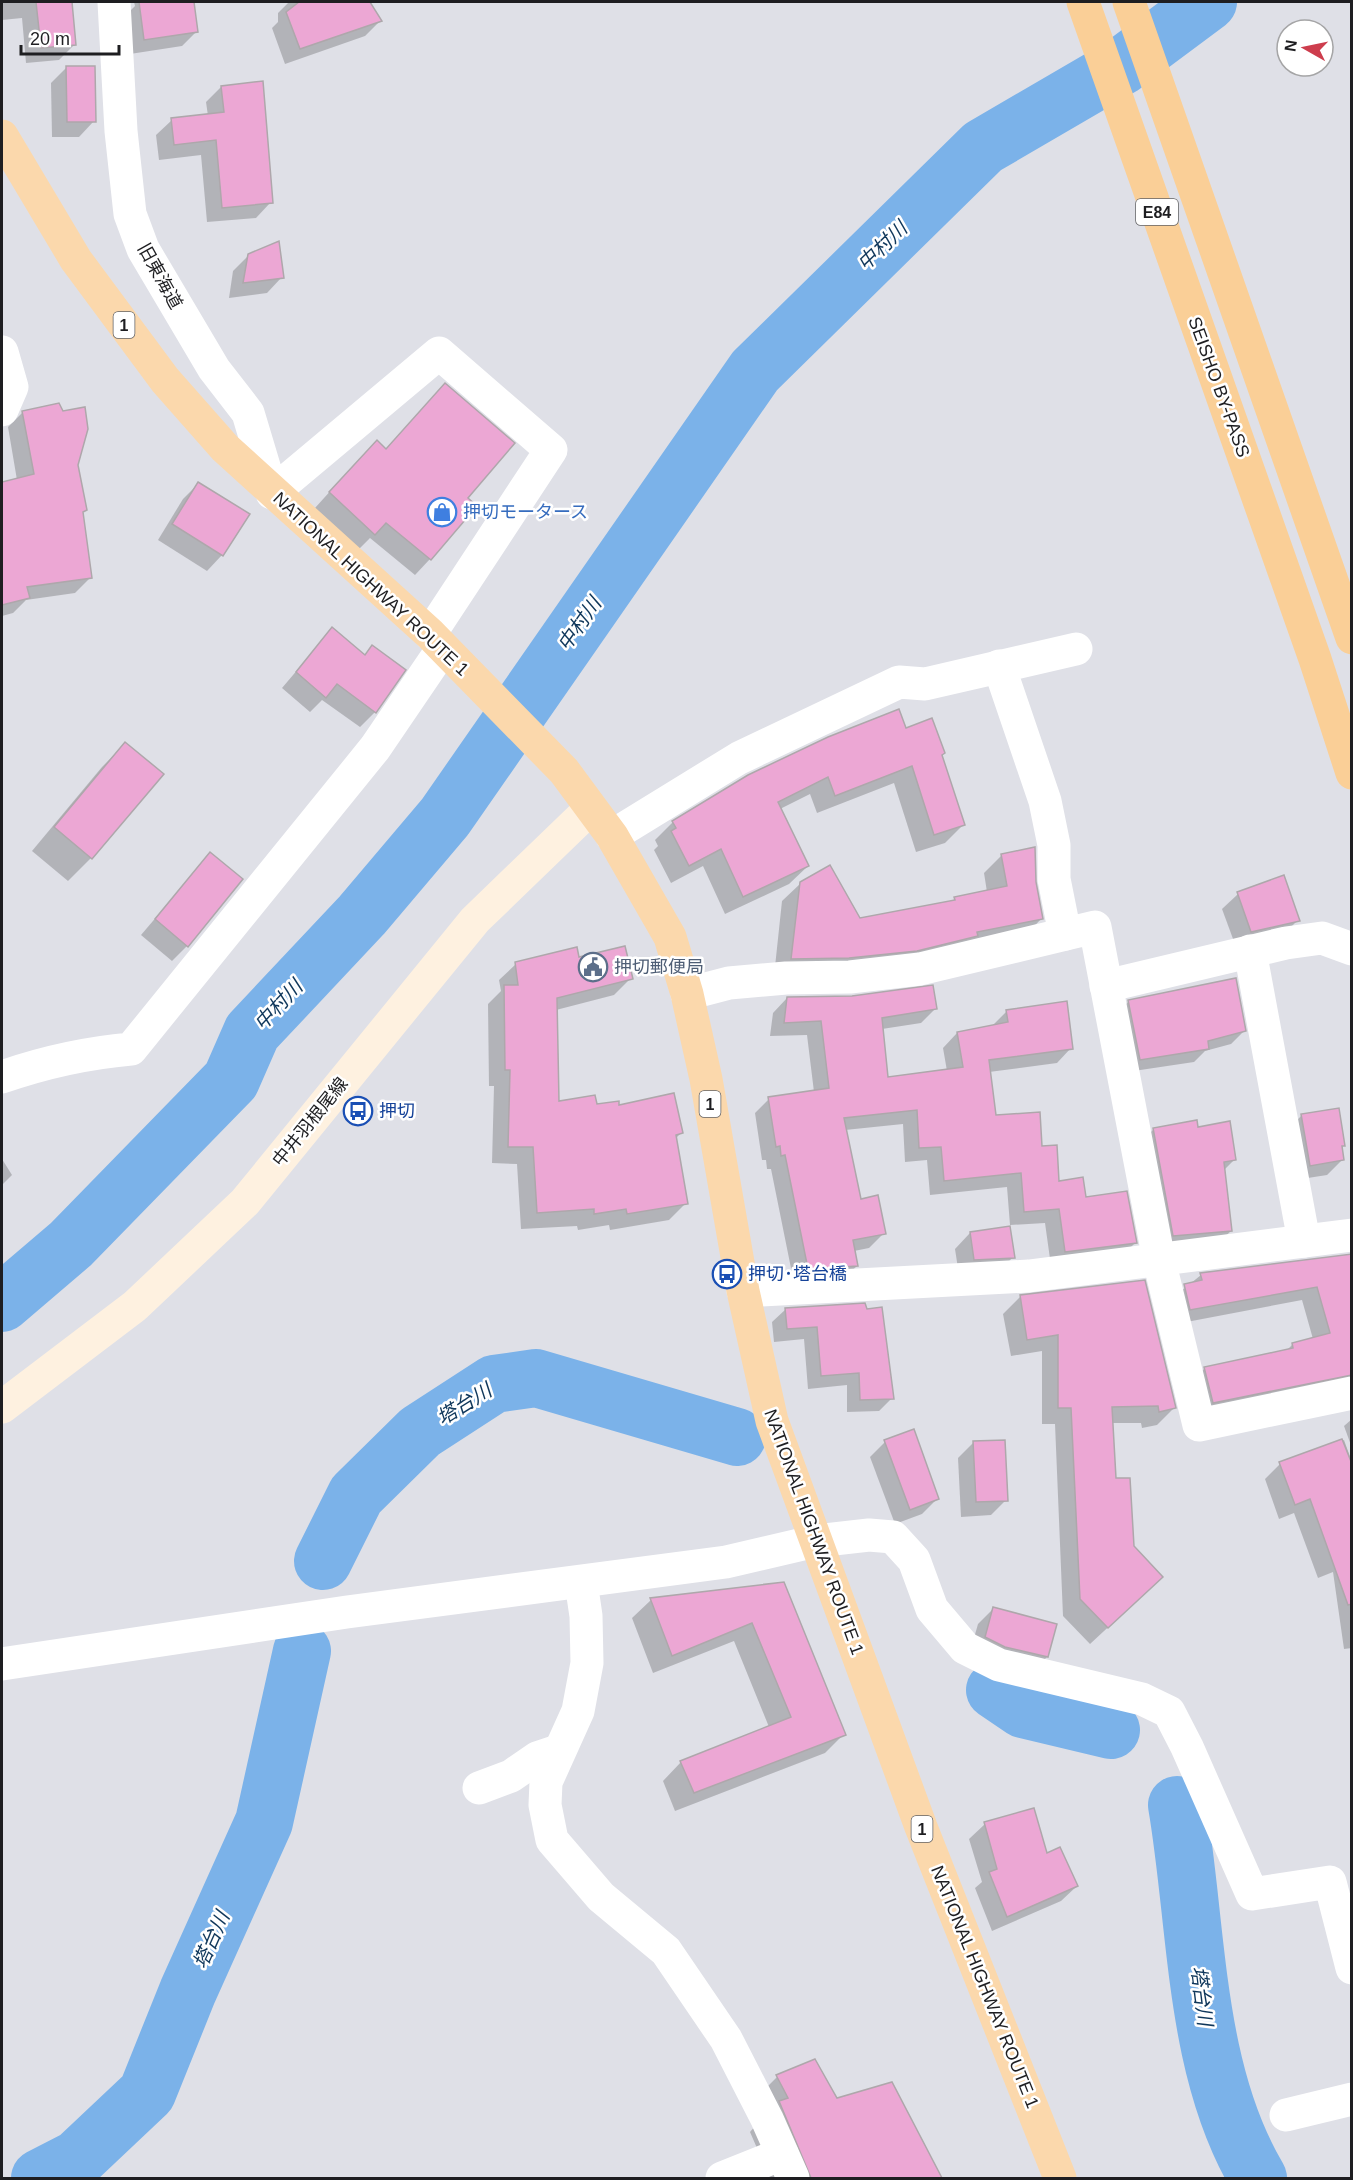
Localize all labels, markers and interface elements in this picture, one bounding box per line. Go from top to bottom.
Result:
scale bar [21,18,118,56]
north arrow [1275,18,1335,78]
text: 20 m [30,29,70,49]
text: N [1281,39,1300,53]
road number: E84 [1136,199,1178,225]
water label: 中村川 [853,216,913,275]
street label: 旧東海道 [134,240,186,312]
road number: 1 [114,312,134,338]
street label: SEISHO BY-PASS [1184,314,1254,460]
street label: NATIONAL HIGHWAY ROUTE 1 [269,488,473,680]
shop icon: 押切モータース [426,496,458,528]
place label: 押切モータース [463,502,588,522]
water label: 中村川 [553,591,606,655]
public building icon: 押切郵便局 [577,951,609,983]
place label: 押切郵便局 [614,957,704,977]
water label: 中村川 [249,974,308,1034]
street label: 中井羽根尾線 [268,1074,352,1170]
road number: 1 [700,1091,720,1117]
bus stop icon: 押切 [342,1095,374,1127]
place label: 押切 [379,1101,415,1121]
bus stop icon: 押切･塔台橋 [711,1258,743,1290]
place label: 押切･塔台橋 [748,1264,847,1284]
water label: 塔台川 [433,1378,497,1429]
street label: NATIONAL HIGHWAY ROUTE 1 [760,1407,868,1657]
road number: 1 [912,1816,932,1842]
street label: NATIONAL HIGHWAY ROUTE 1 [927,1863,1043,2111]
water label: 塔台川 [189,1906,234,1972]
water label: 塔台川 [1187,1965,1217,2029]

